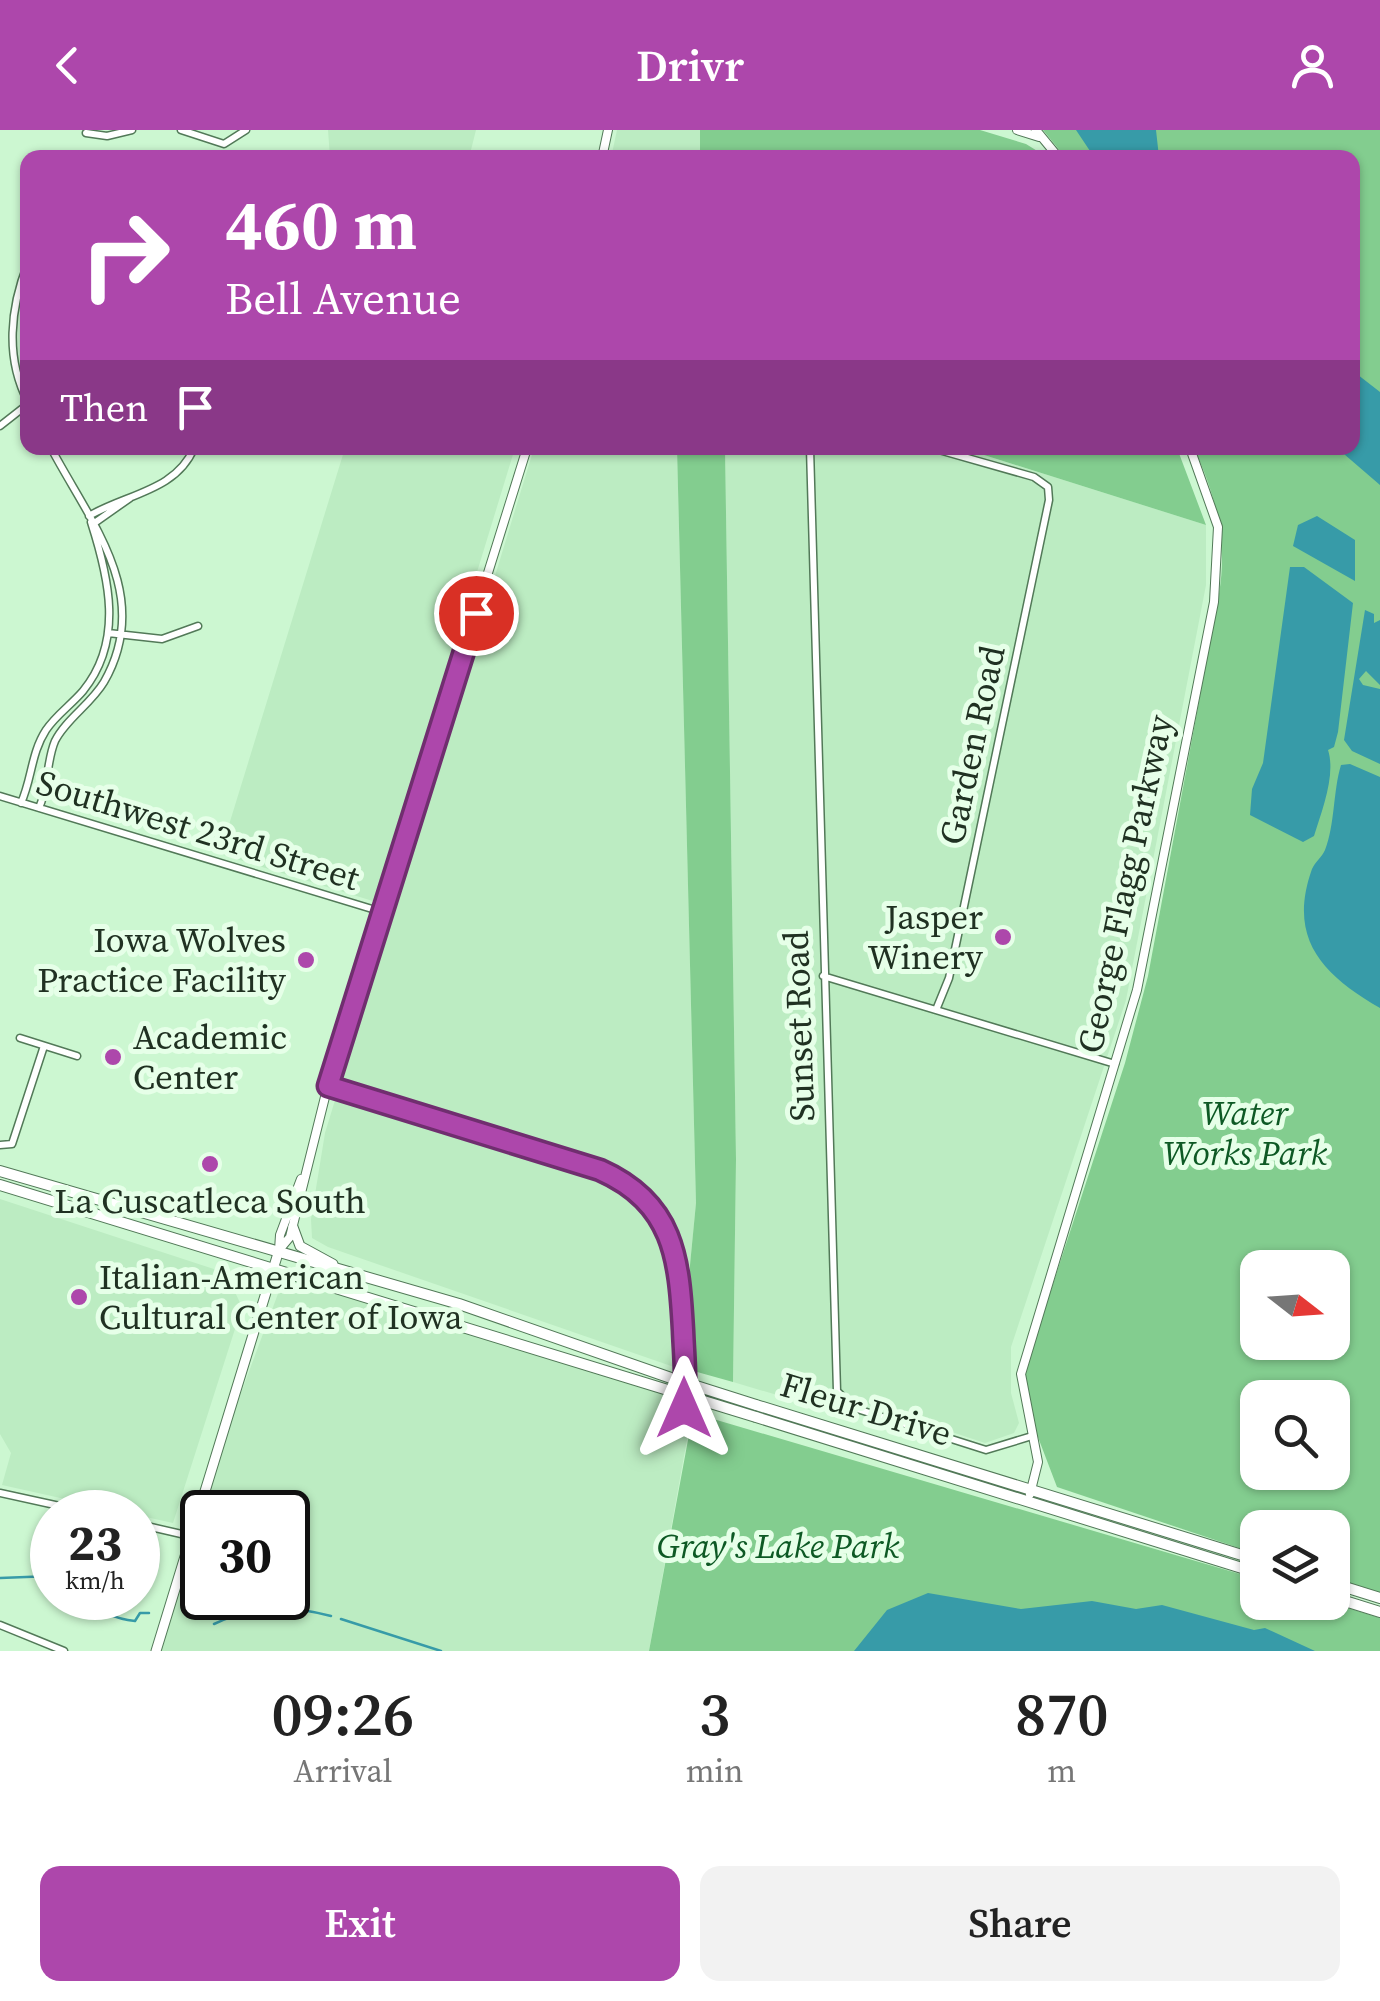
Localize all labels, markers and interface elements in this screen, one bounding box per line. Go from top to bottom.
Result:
text: Drivr [636,34,744,96]
icon: back [40,38,95,93]
icon: person [1285,38,1340,93]
text: 460 m [225,176,417,272]
icon: right [60,190,190,320]
text: Bell Avenue [225,267,461,329]
icon: arrive [168,380,223,435]
text: Then [60,382,148,434]
pin [434,571,519,656]
icon: arrive [449,586,504,641]
street label: Garden Road [927,641,1017,849]
street label: George Flagg Parkway [1066,710,1184,1057]
street label: Southwest 23rd Street [31,758,366,902]
place label: Jasper Winery [867,893,983,981]
place label: Iowa Wolves Practice Facility [37,916,286,1004]
marker: Jasper Winery [992,926,1014,948]
street label: Sunset Road [772,930,826,1122]
marker: Iowa Wolves Practice Facility [295,949,317,971]
place label: Academic Center [133,1013,287,1101]
marker: Academic Center [102,1046,124,1068]
park label: Water Works Park [1163,1089,1327,1177]
marker: La Cuscatleca South [199,1153,221,1175]
place label: La Cuscatleca South [54,1177,366,1225]
north arrow [1240,1250,1350,1360]
map controls [1240,1250,1350,1620]
place label: Italian-American Cultural Center of Iowa [99,1253,463,1341]
marker: Italian-American Cultural Center of Iowa [68,1286,90,1308]
position arrow [632,1356,736,1460]
street label: Fleur Drive [775,1360,957,1458]
button: search [1240,1380,1350,1490]
speed limit sign: 30 [180,1490,310,1620]
text: 23 [68,1508,122,1577]
button: layers [1240,1510,1350,1620]
park label: Gray's Lake Park [657,1522,900,1570]
text: km/h [65,1563,125,1597]
text: 09:26 [271,1673,414,1755]
text: 3 [699,1673,730,1755]
text: 870 [1015,1673,1109,1755]
text: Arrival [293,1749,392,1793]
text: min [686,1749,743,1793]
text: m [1047,1749,1076,1793]
button: Exit [40,1866,680,1981]
button: Share [700,1866,1340,1981]

